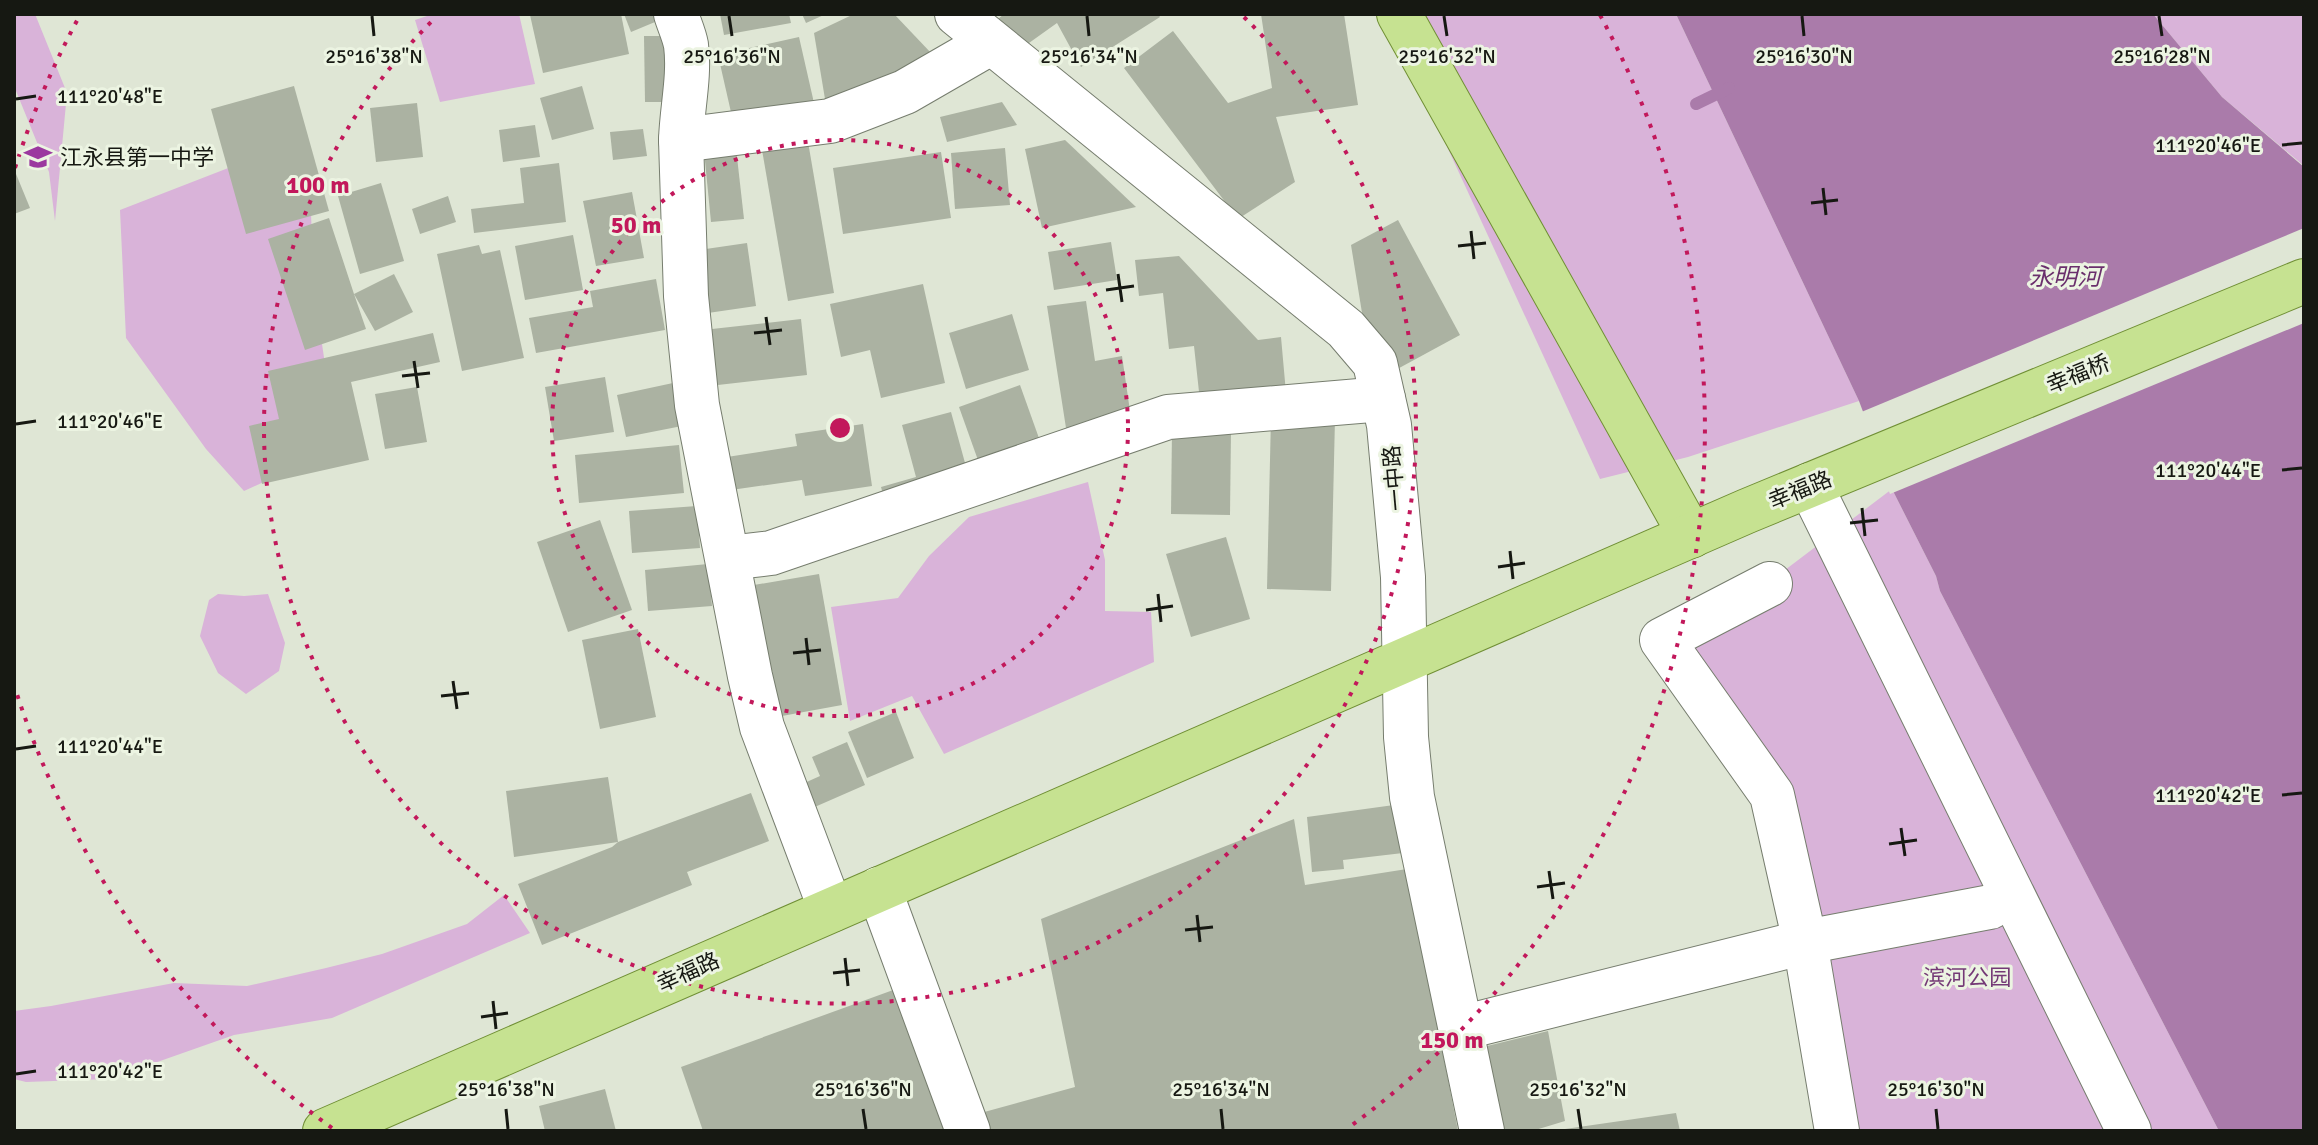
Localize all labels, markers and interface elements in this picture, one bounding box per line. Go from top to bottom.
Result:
text: 25°16'38"N [325,44,423,69]
text: 25°16'36"N [683,44,781,69]
text: 25°16'34"N [1040,44,1138,69]
text: 25°16'32"N [1398,44,1496,69]
text: 25°16'30"N [1755,44,1853,69]
text: 25°16'28"N [2113,44,2211,69]
text: 111°20'48"E [57,84,163,109]
text: 111°20'46"E [2155,133,2261,158]
school or university icon: 江永县第一中学 [23,142,53,172]
place label: 江永县第一中学 [60,144,214,171]
text: 100 m [286,170,350,200]
text: 50 m [611,210,661,240]
water label: 永明河 [2029,262,2105,292]
street label: 幸福桥 [2042,349,2114,399]
text: 111°20'46"E [57,409,163,434]
centre of rings [826,414,854,442]
street label: 一中路 [1378,444,1410,512]
text: 111°20'44"E [2155,458,2261,483]
street label: 幸福路 [1764,465,1836,515]
text: 111°20'44"E [57,734,163,759]
text: 111°20'42"E [2155,783,2261,808]
street label: 幸福路 [652,946,724,998]
park label: 滨河公园 [1923,964,2011,991]
text: 150 m [1420,1025,1484,1055]
text: 111°20'42"E [57,1059,163,1084]
text: 25°16'38"N [457,1077,555,1102]
text: 25°16'36"N [814,1077,912,1102]
text: 25°16'34"N [1172,1077,1270,1102]
text: 25°16'32"N [1529,1077,1627,1102]
text: 25°16'30"N [1887,1077,1985,1102]

